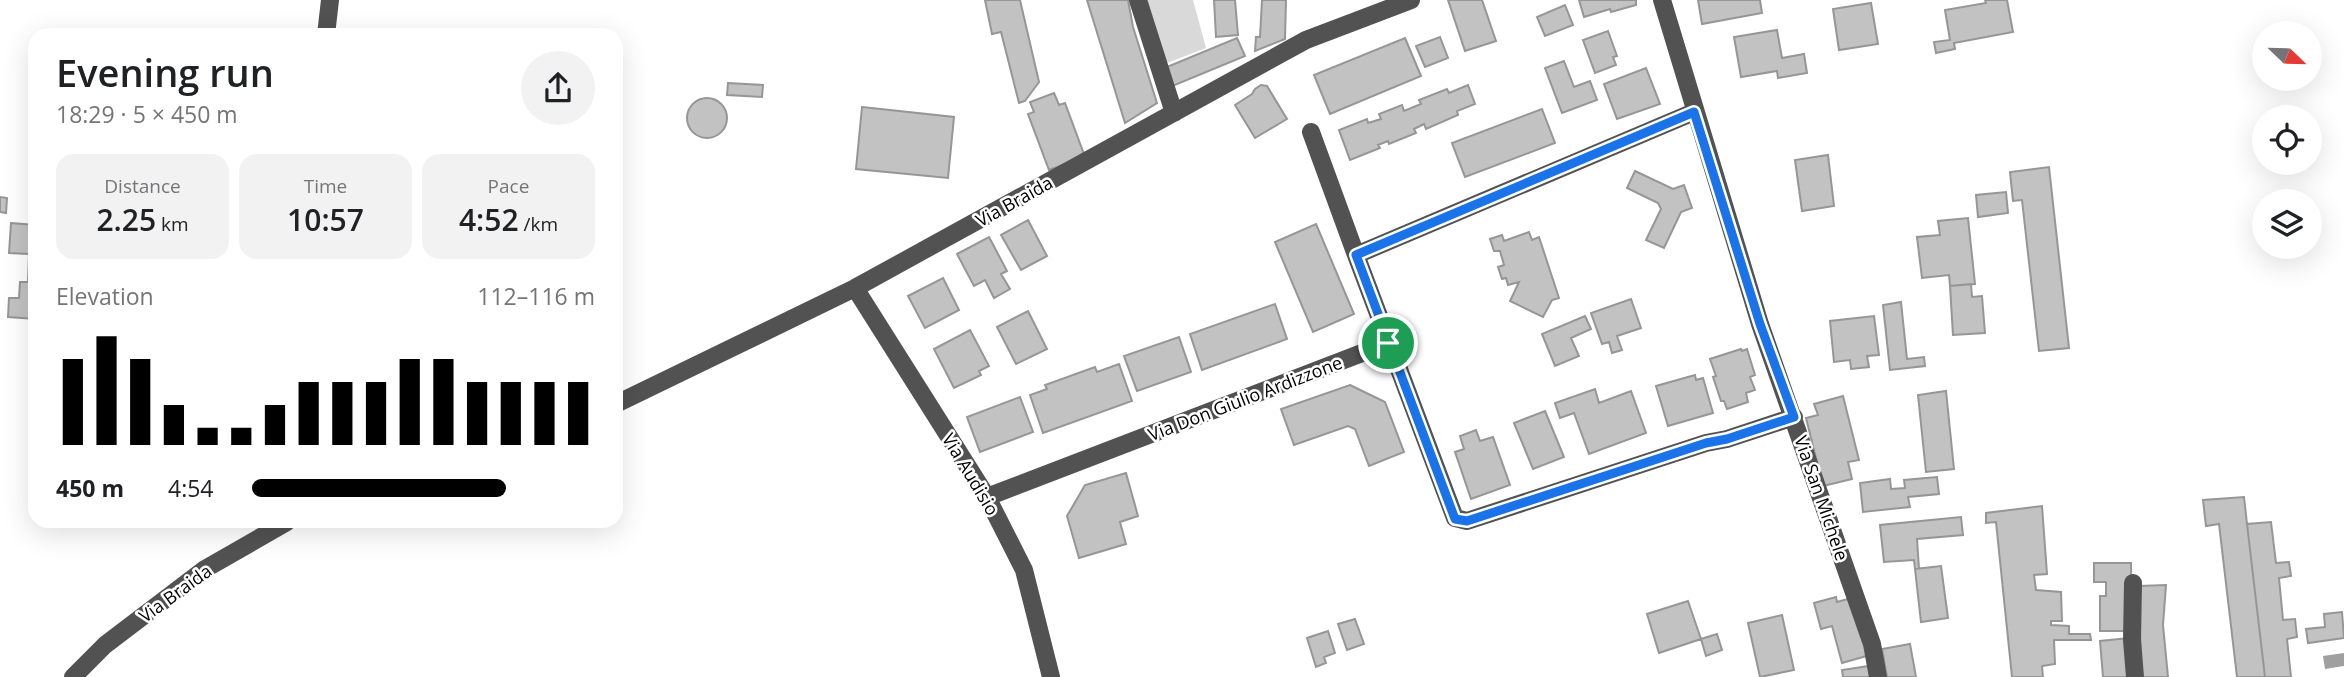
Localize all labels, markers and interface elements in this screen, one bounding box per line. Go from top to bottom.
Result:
north arrow [2252,21,2322,91]
map controls [2252,21,2322,259]
text: Evening run [56,46,274,98]
button: share [521,51,595,125]
text: 18:29 · 5 × 450 m [56,98,238,130]
button: locate [2252,105,2322,175]
street label: Via Braida [971,170,1057,232]
text: Distance [104,173,181,199]
text: Time [304,173,347,199]
text: Pace [488,173,529,199]
button: layers [2252,189,2322,259]
text: 2.25 [96,199,156,240]
text: 10:57 [287,199,364,240]
text: 4:52 [459,199,519,240]
text: km [156,211,189,237]
text: /km [519,211,558,237]
text: Elevation [56,280,154,312]
text: 112–116 m [477,280,595,312]
pin [1358,313,1418,373]
icon: arrive [1369,324,1407,362]
street label: Via Don Giulio Ardizzone [1145,350,1345,446]
street label: Via Audisio [937,428,1005,520]
street label: Via San Michele [1789,432,1855,564]
text: 450 m [56,472,124,504]
text: 4:54 [168,472,214,504]
street label: Via Braida [134,558,216,628]

